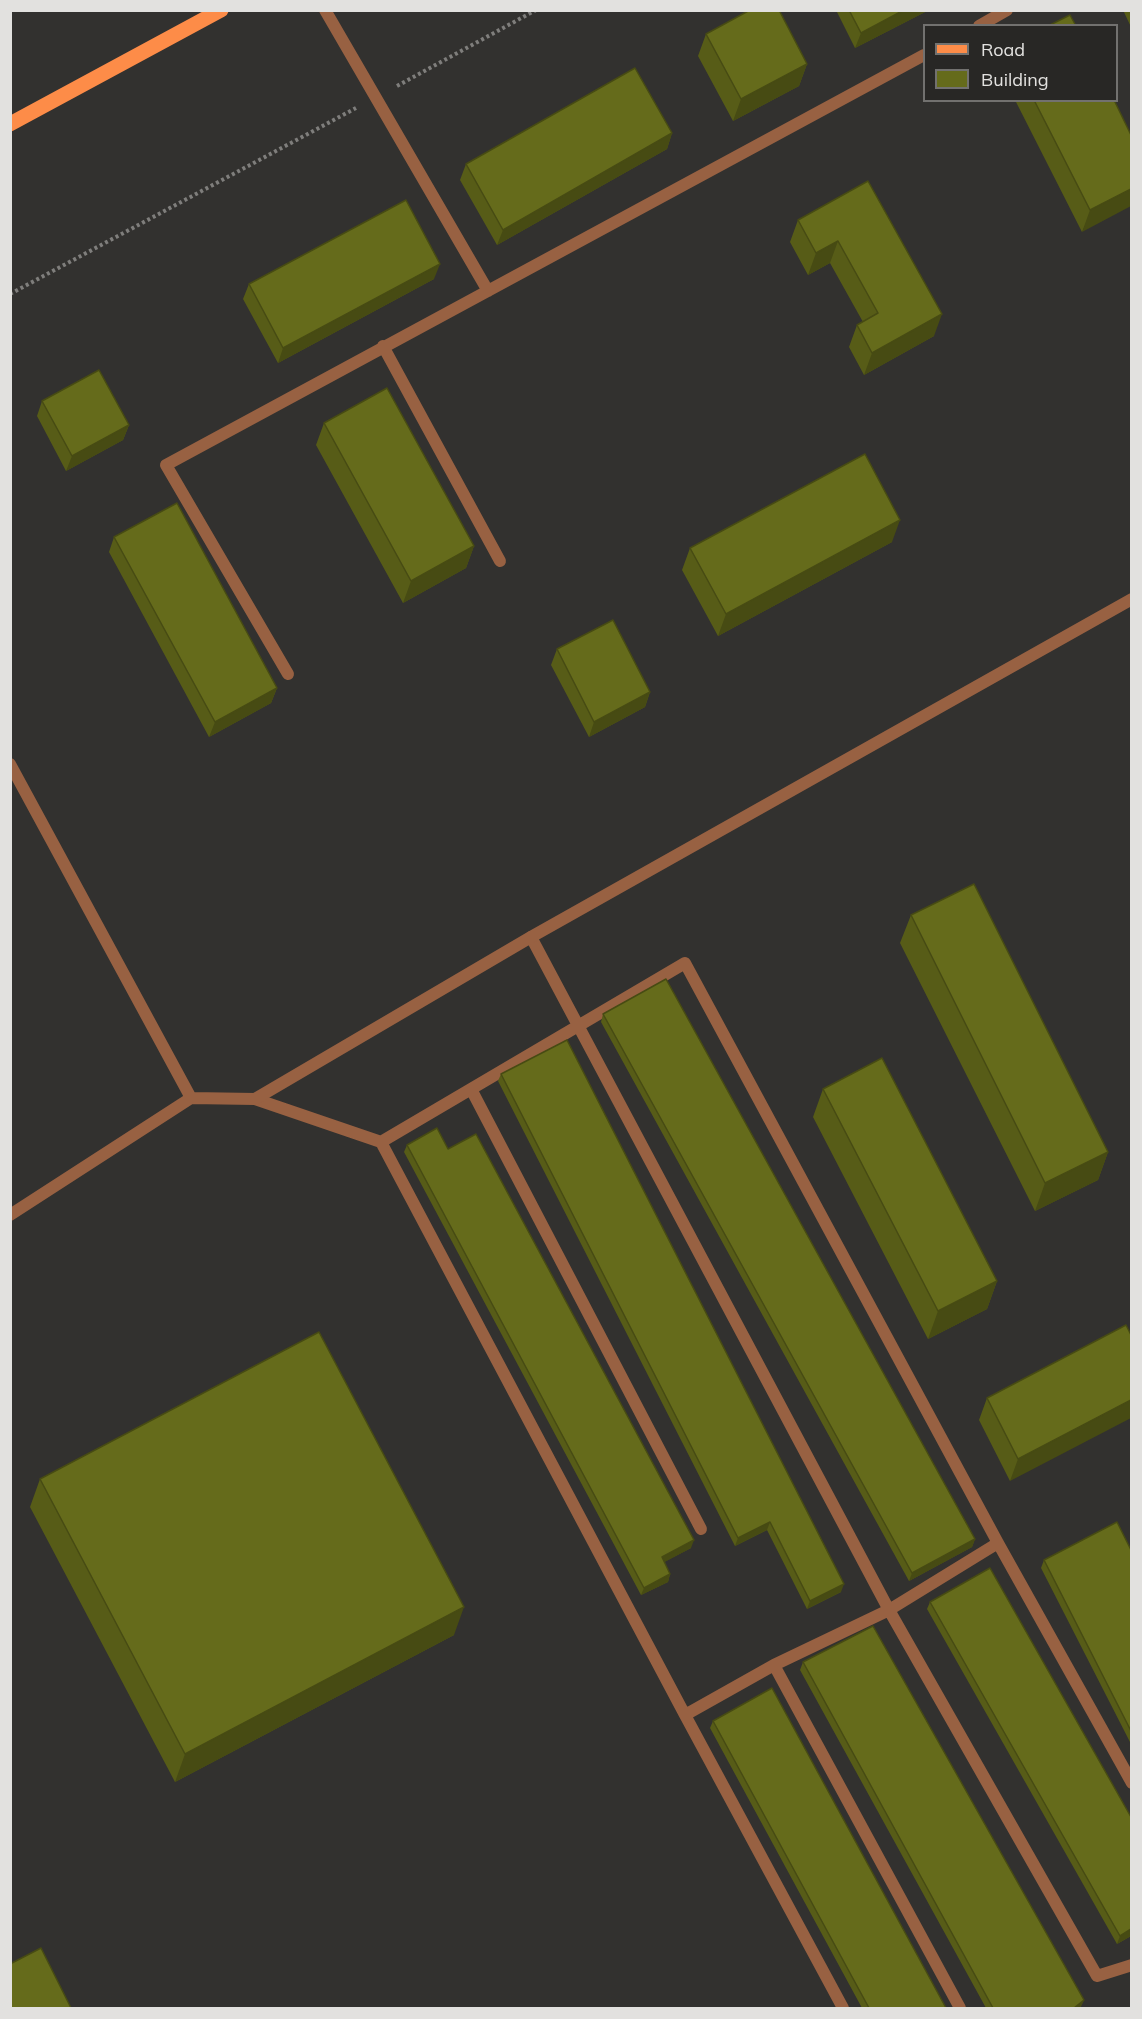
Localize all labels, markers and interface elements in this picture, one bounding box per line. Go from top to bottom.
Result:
legend [923,24,1118,102]
text: Road [981,38,1025,61]
text: Building [981,68,1049,91]

